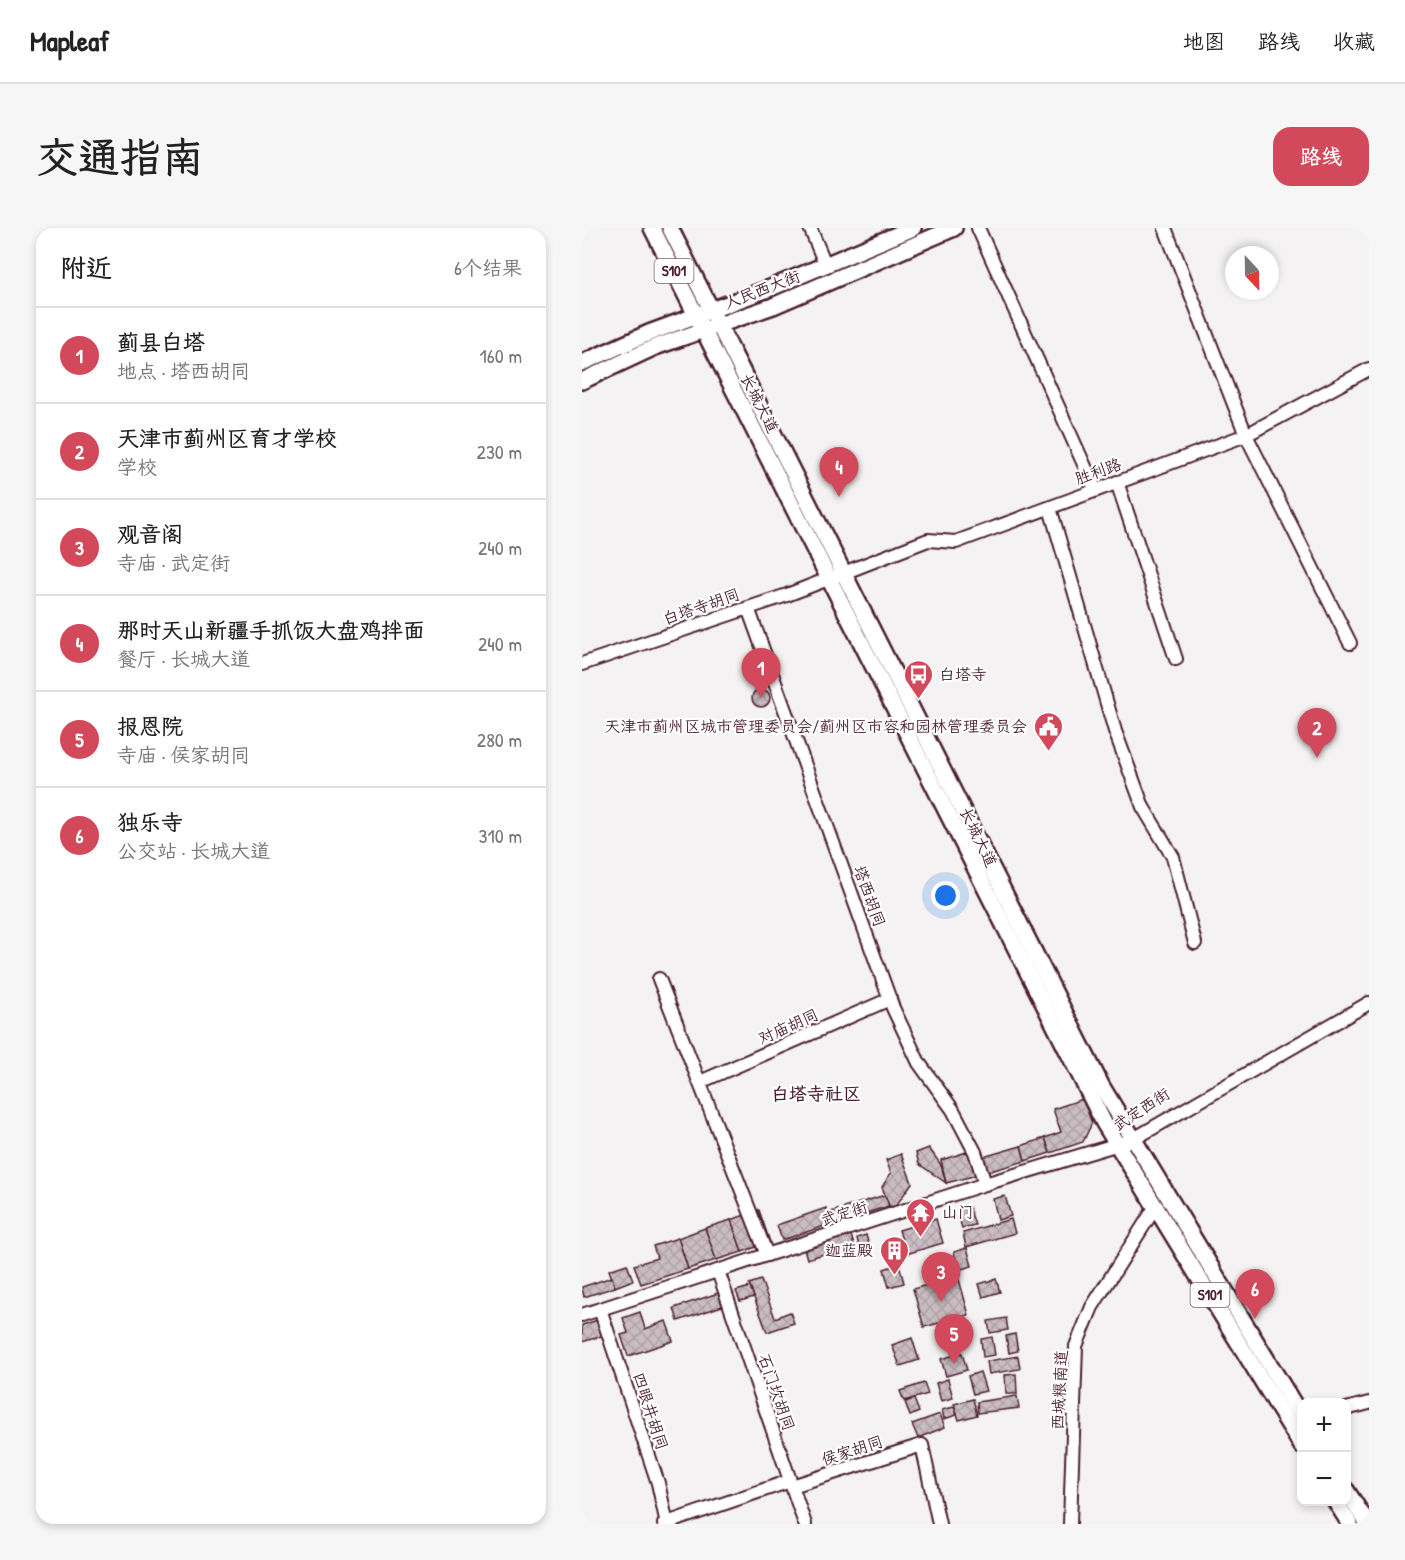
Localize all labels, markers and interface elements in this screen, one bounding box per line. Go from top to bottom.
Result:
text: Mapleaf [30,22,109,60]
text: 地图 [1183,27,1225,56]
text: 路线 [1258,27,1300,56]
text: 收藏 [1333,27,1375,56]
button: 路线 [1273,127,1369,186]
text: 交通指南 [36,128,204,185]
north arrow [1225,246,1279,300]
text: 附近 [60,250,112,285]
text: 6个结果 [454,254,522,281]
road number: S101 [654,259,694,283]
street label: 人民西大街 [721,264,803,314]
text: 蓟县白塔 [117,327,205,357]
text: 1 [76,342,83,369]
text: 160 m [480,342,522,369]
text: 地点 · 塔西胡同 [117,357,250,384]
street label: 长城大道 [736,369,784,437]
text: 天津市蓟州区育才学校 [117,423,337,453]
text: 2 [75,438,84,465]
text: 230 m [477,438,522,465]
pin: 4 [820,448,858,497]
street label: 胜利路 [1072,452,1124,490]
text: 学校 [117,453,157,480]
text: 观音阁 [117,519,183,549]
text: 3 [75,534,84,561]
text: 240 m [478,534,522,561]
text: 寺庙 · 武定街 [117,549,230,576]
street label: 白塔寺胡同 [660,583,742,629]
text: 那时天山新疆手抓饭大盘鸡拌面 [117,615,425,645]
text: 4 [76,630,83,657]
text: 240 m [478,630,522,657]
text: 餐厅 · 长城大道 [117,645,250,672]
pin: 1 [742,648,780,698]
bus stop icon: 白塔寺 [902,658,934,700]
place label: 白塔寺 [939,663,987,685]
pin: 2 [1298,708,1336,758]
public building icon: 天津市蓟州区城市管理委员会/蓟州区市容和园林管理委员会 [1032,710,1064,752]
text: 报恩院 [117,711,183,741]
place label: 天津市蓟州区城市管理委员会/蓟州区市容和园林管理委员会 [604,715,1027,737]
text: 5 [75,726,84,753]
text: 280 m [477,726,522,753]
text: 寺庙 · 侯家胡同 [117,741,250,768]
street label: 长城大道 [955,803,1003,871]
text: 独乐寺 [117,807,183,837]
text: 6 [76,822,83,849]
text: 310 m [479,822,522,849]
text: 公交站 · 长城大道 [117,837,270,864]
street label: 塔西胡同 [849,862,891,930]
your location [931,881,960,910]
street label: 对庙胡同 [754,1003,822,1049]
district label: 白塔寺社区 [771,1081,861,1106]
street label: 武定西街 [1108,1082,1174,1136]
street label: 武定街 [818,1195,870,1231]
temple icon: 山门 [905,1196,937,1238]
place label: 山门 [942,1201,974,1223]
building icon: 迦蓝殿 [878,1234,910,1276]
place label: 迦蓝殿 [825,1239,873,1261]
pin: 3 [922,1252,960,1302]
pin: 6 [1236,1270,1274,1319]
road number: S101 [1190,1283,1230,1307]
pin: 5 [934,1314,974,1364]
street label: 西城粮南道 [1046,1349,1072,1431]
street label: 石门坎胡同 [754,1351,800,1433]
street label: 四眼井胡同 [628,1370,674,1452]
map controls [1297,1398,1351,1506]
button: + [1297,1398,1351,1452]
street label: 侯家胡同 [818,1430,886,1470]
button: − [1297,1452,1351,1506]

